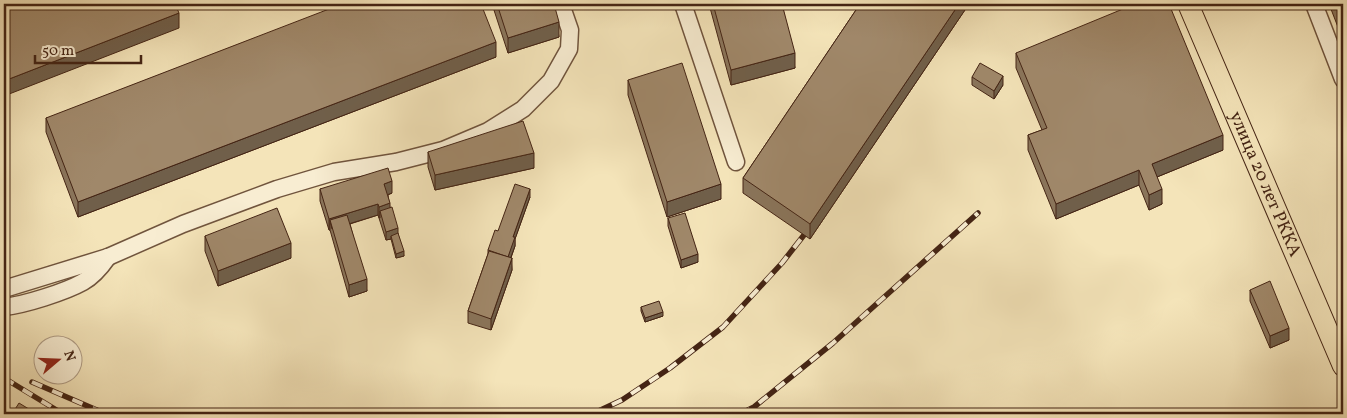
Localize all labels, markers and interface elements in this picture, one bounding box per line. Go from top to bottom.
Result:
scale bar [35,32,141,64]
text: 50 m [42,41,74,62]
street label: улица 20 лет РККА [1223,107,1308,261]
north arrow [32,336,82,386]
text: N [58,348,80,364]

